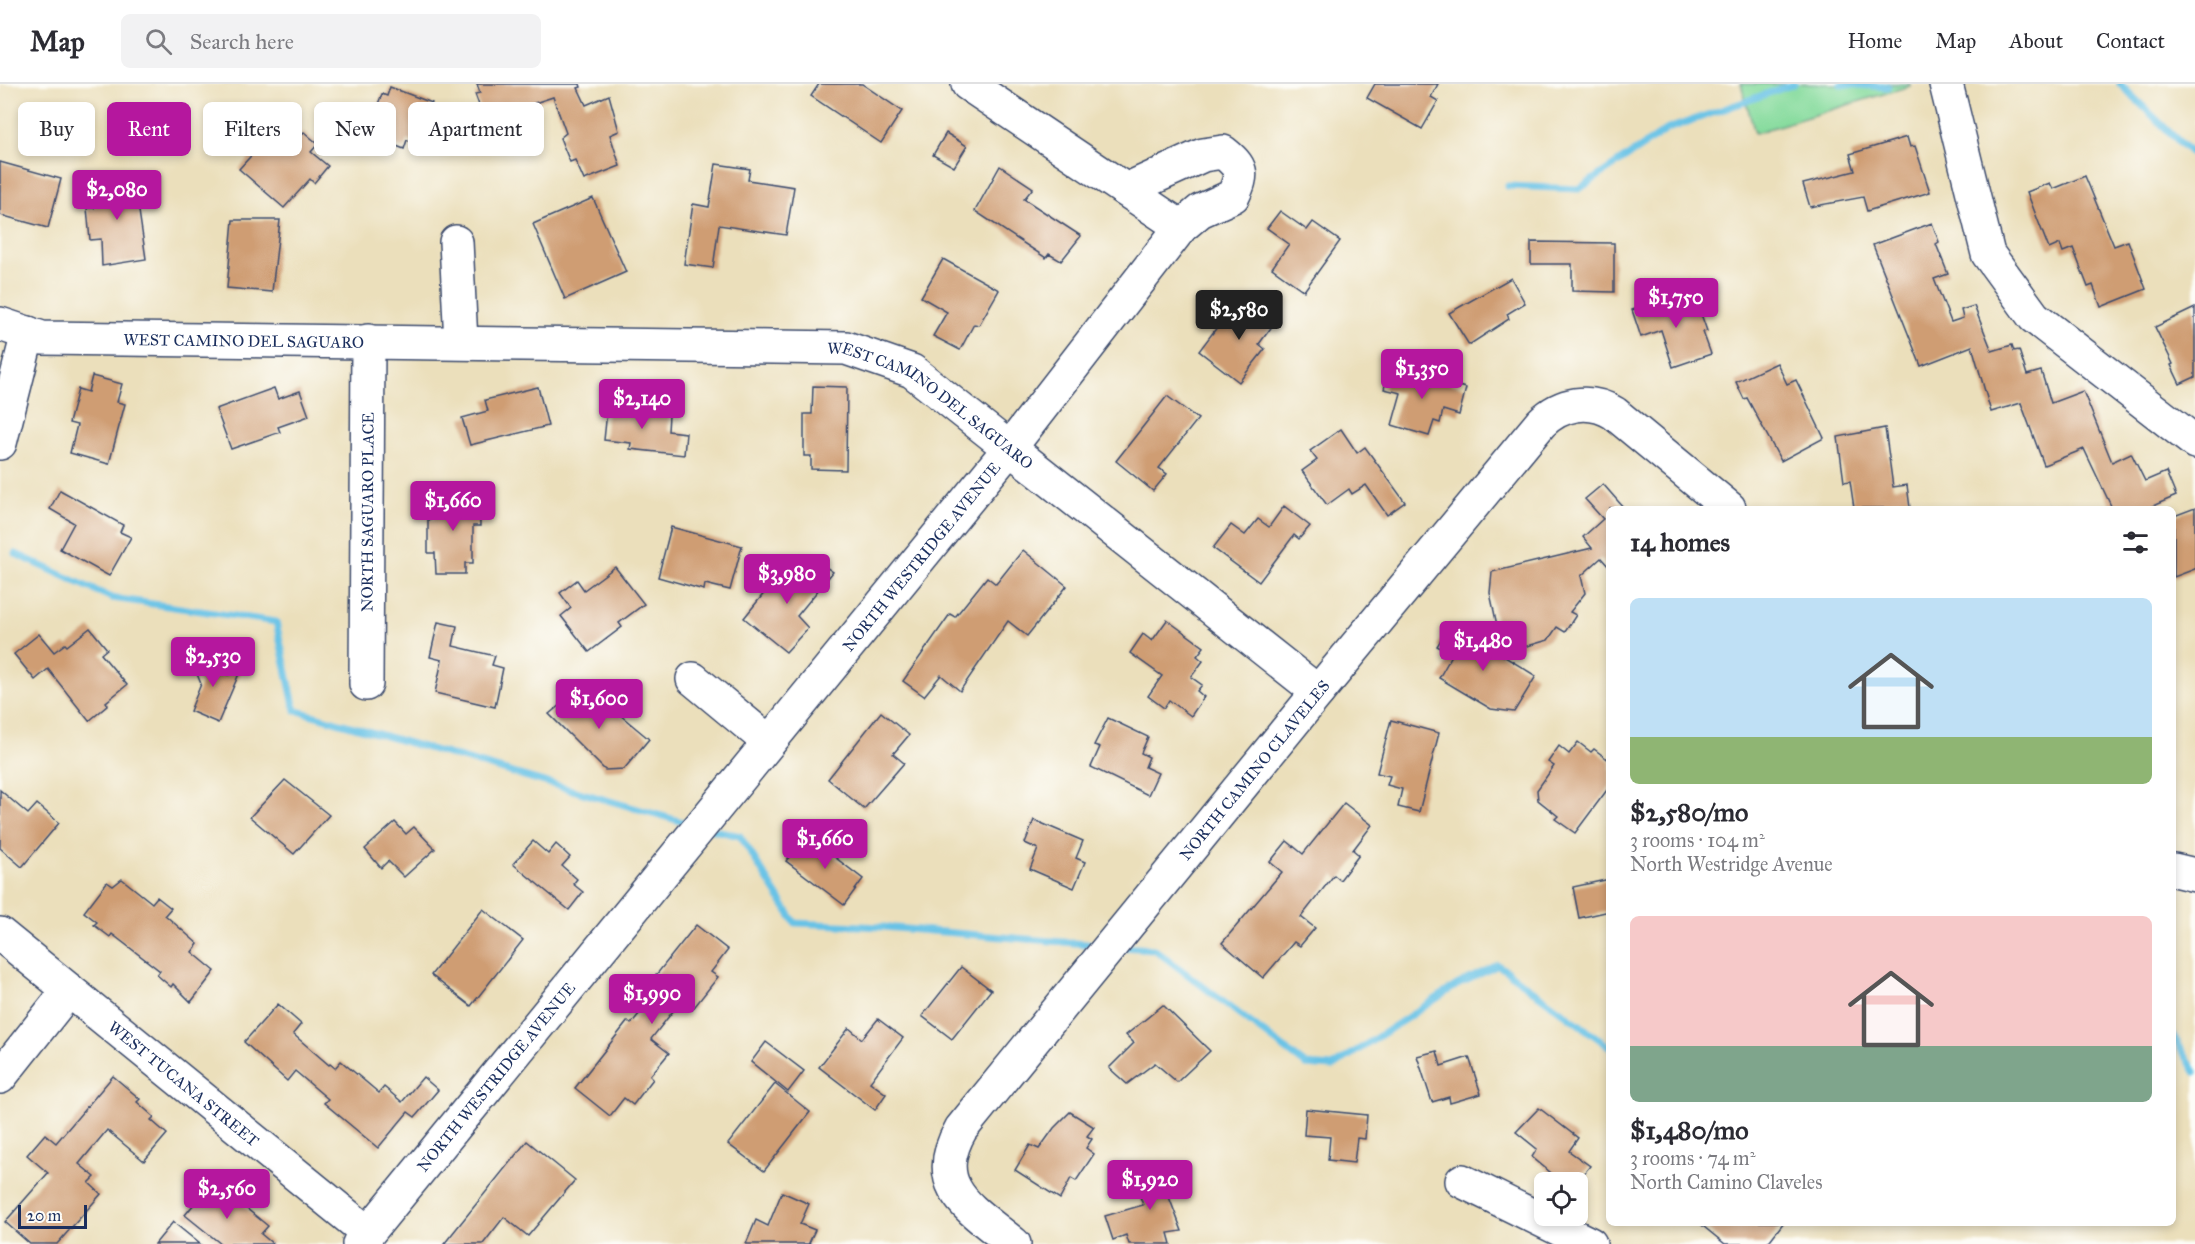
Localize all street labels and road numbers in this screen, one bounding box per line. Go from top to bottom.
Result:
street label: WEST CAMINO DEL SAGUARO [123,330,364,352]
street label: WEST CAMINO DEL SAGUARO [827,338,1037,473]
street label: NORTH SAGUARO PLACE [357,412,378,612]
street label: NORTH WESTRIDGE AVENUE [839,458,1004,655]
street label: NORTH CAMINO CLAVELES [1176,676,1334,864]
street label: NORTH WESTRIDGE AVENUE [413,979,579,1176]
street label: WEST TUCANA STREET [104,1017,263,1151]

